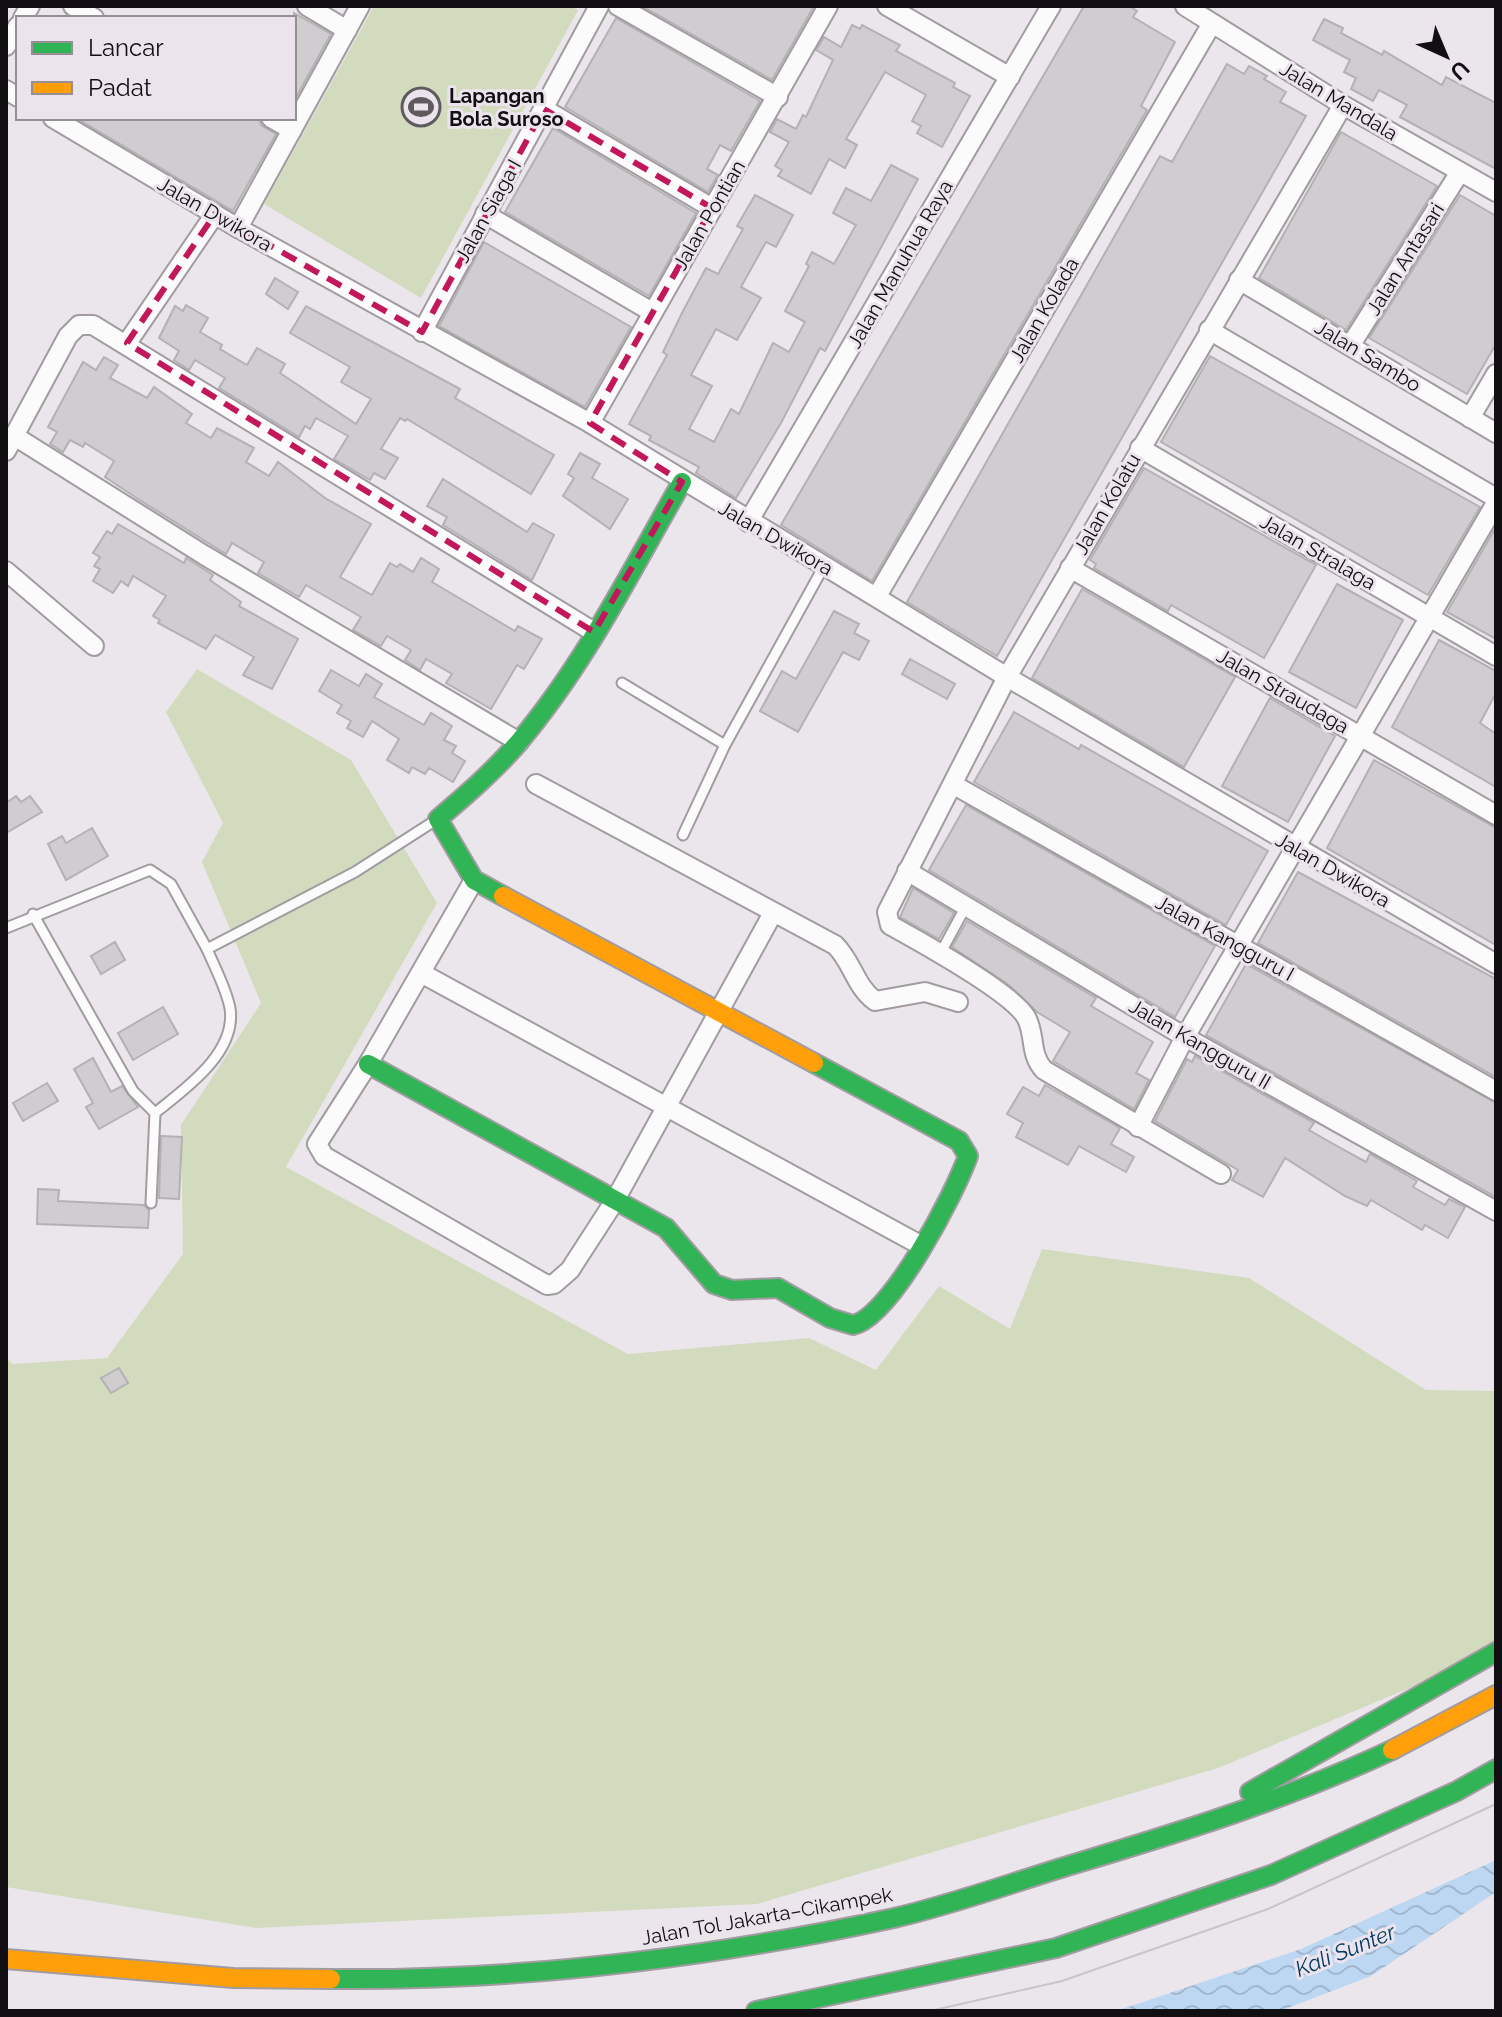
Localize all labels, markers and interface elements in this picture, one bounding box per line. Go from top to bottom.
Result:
legend [16,16,296,120]
north arrow [1406,16,1486,96]
text: Lancar [88,33,164,62]
text: U [1445,55,1475,85]
street label: Jalan Mandala [1276,56,1402,146]
text: Padat [88,73,152,102]
place label: Lapangan Bola Suroso [449,84,564,131]
sports icon: Lapangan Bola Suroso [400,86,442,128]
street label: Jalan Siaga I [450,155,526,267]
street label: Jalan Pontian [668,156,750,274]
street label: Jalan Dwikora [153,172,277,256]
street label: Jalan Manuhua Raya [842,176,958,352]
street label: Jalan Antasari [1361,199,1449,319]
street label: Jalan Kolada [1004,253,1084,367]
street label: Jalan Sambo [1311,315,1425,397]
street label: Jalan Kolatu [1068,449,1146,559]
street label: Jalan Dwikora [714,496,838,580]
street label: Jalan Stralaga [1256,509,1380,595]
street label: Jalan Straudaga [1213,643,1353,739]
street label: Jalan Dwikora [1271,828,1395,912]
street label: Jalan Kangguru I [1152,890,1298,986]
street label: Jalan Kangguru II [1125,994,1275,1094]
street label: Jalan Tol Jakarta–Cikampek [640,1882,895,1950]
water label: Kali Sunter [1291,1918,1400,1982]

